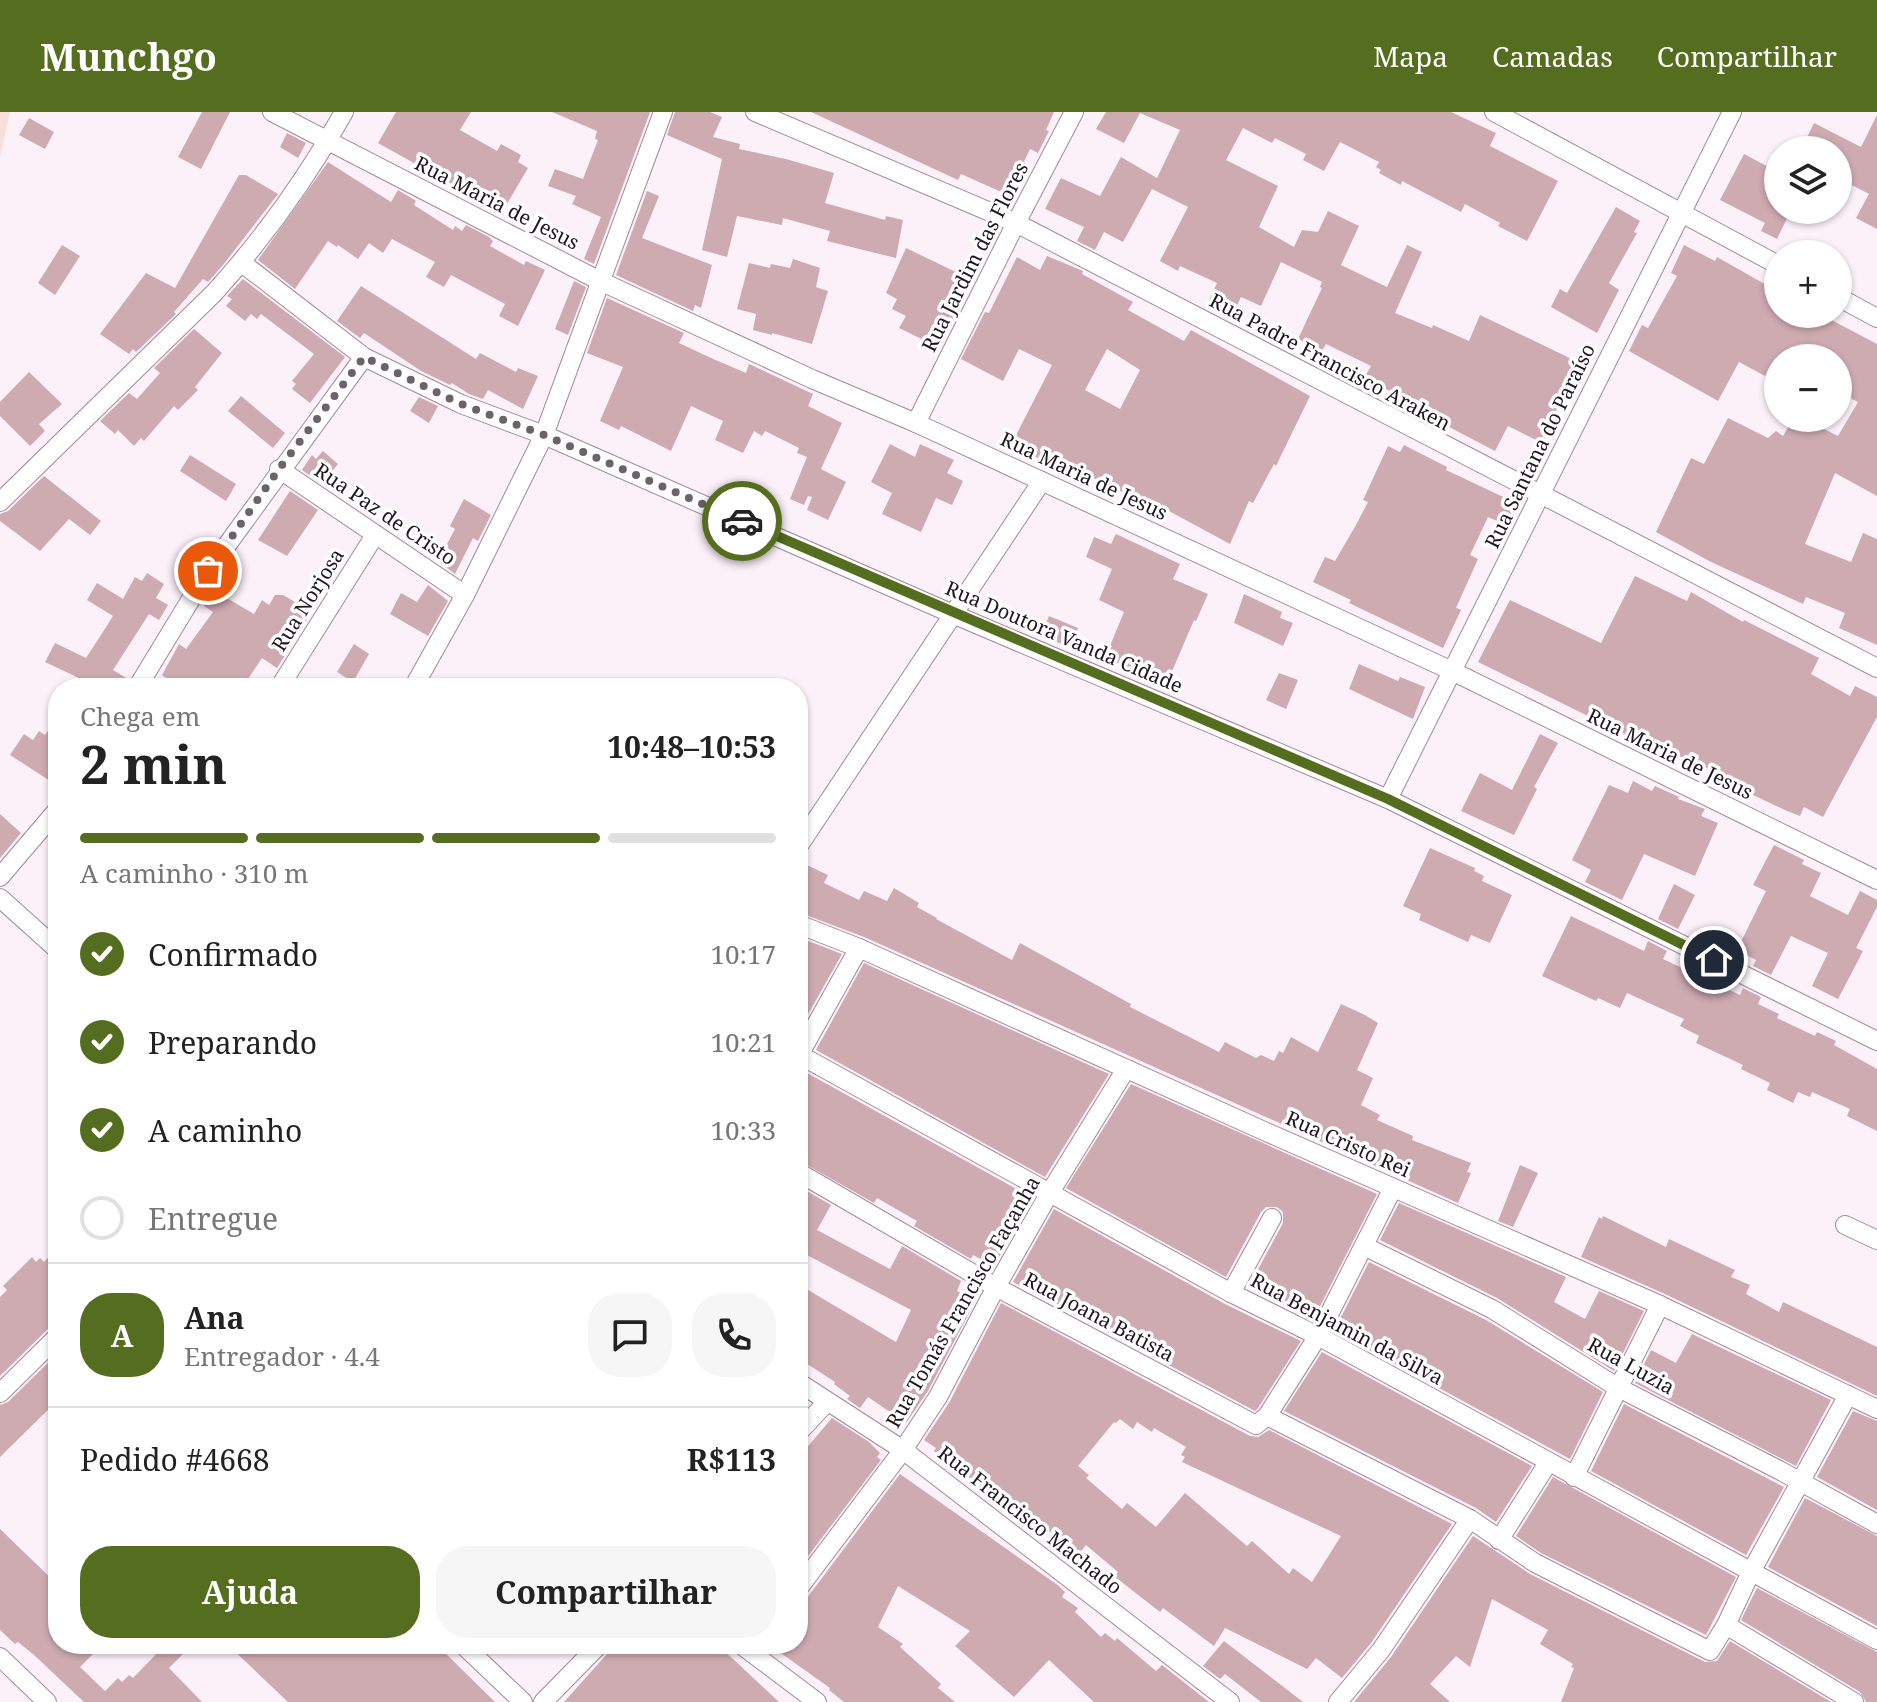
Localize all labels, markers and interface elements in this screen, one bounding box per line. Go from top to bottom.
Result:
text: Munchgo [40,30,217,82]
text: Mapa [1373,37,1448,75]
text: Camadas [1492,37,1613,75]
text: Compartilhar [1657,37,1837,75]
map controls [1764,136,1852,432]
button: layers [1764,136,1852,224]
street label: Rua Maria de Jesus [410,149,584,256]
street label: Rua Jardim das Flores [915,157,1034,356]
button: + [1764,240,1852,328]
street label: Rua Padre Francisco Araken [1205,286,1456,437]
street label: Rua Santana do Paraíso [1478,339,1601,553]
button: − [1764,344,1852,432]
street label: Rua Maria de Jesus [996,425,1172,526]
street label: Rua Paz de Cristo [309,456,461,571]
courier [702,481,782,561]
icon: car [720,499,764,543]
pin [174,537,242,605]
street label: Rua Norjosa [265,543,350,656]
icon: bag [186,549,230,593]
street label: Rua Doutora Vanda Cidade [941,574,1187,699]
text: Chega em [80,698,200,734]
street label: Rua Maria de Jesus [1583,702,1758,805]
text: 10:48–10:53 [607,726,776,767]
text: 2 min [80,728,227,799]
text: A caminho · 310 m [80,855,309,891]
pin [1680,926,1748,994]
icon: check [80,932,124,976]
text: Confirmado [148,934,318,975]
text: 10:17 [710,936,776,972]
icon: home [1692,938,1736,982]
icon: check [80,1020,124,1064]
text: Preparando [148,1022,317,1063]
text: 10:21 [710,1024,776,1060]
street label: Rua Cristo Rei [1282,1104,1415,1183]
icon: check [80,1108,124,1152]
text: A caminho [148,1110,302,1151]
text: 10:33 [710,1112,776,1148]
street label: Rua Tomás Francisco Façanha [879,1171,1046,1433]
text: Entregue [148,1198,278,1239]
street label: Rua Joana Batista [1019,1266,1179,1368]
street label: Rua Benjamin da Silva [1246,1266,1448,1391]
button: chat [588,1293,672,1377]
button: phone [692,1293,776,1377]
text: Ana [184,1297,245,1338]
text: A [111,1315,133,1356]
street label: Rua Luzia [1583,1331,1679,1400]
text: Entregador · 4.4 [184,1338,380,1374]
text: Pedido #4668 [80,1439,270,1480]
text: R$113 [687,1439,776,1480]
street label: Rua Francisco Machado [933,1439,1128,1600]
button: Ajuda [80,1546,420,1638]
button: Compartilhar [436,1546,776,1638]

